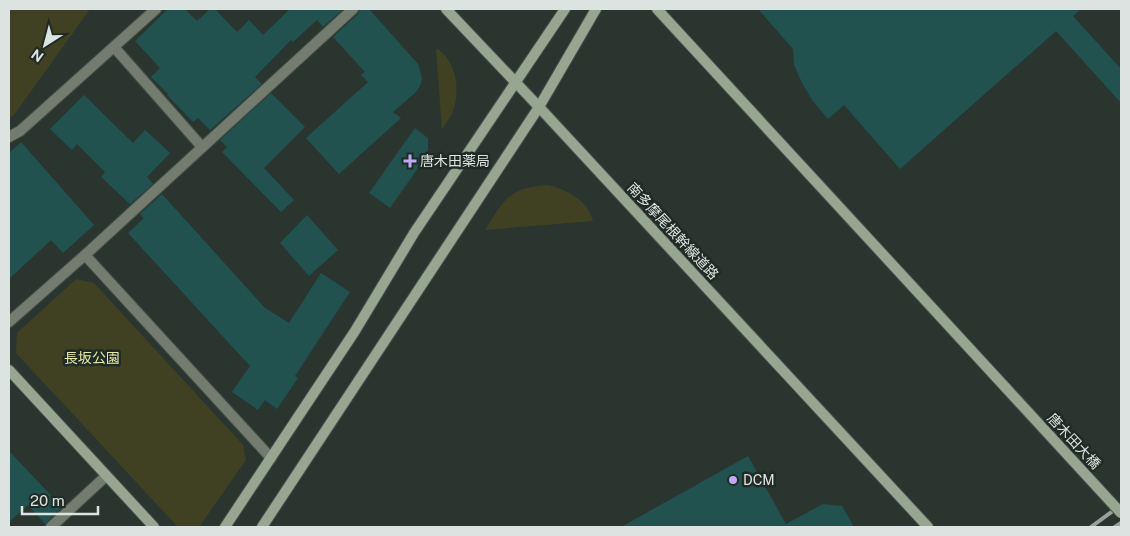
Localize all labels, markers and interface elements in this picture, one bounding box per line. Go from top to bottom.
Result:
north arrow [20,20,70,70]
text: N [28,46,46,65]
place label: 唐木田薬局 [420,153,490,169]
marker: 唐木田薬局 [404,155,416,167]
street label: 南多摩尾根幹線道路 [624,179,722,283]
park label: 長坂公園 [64,350,120,366]
street label: 唐木田大橋 [1044,410,1104,472]
place label: DCM [743,472,775,488]
marker: DCM [727,474,739,486]
scale bar [22,484,99,516]
text: 20 m [30,492,65,509]

